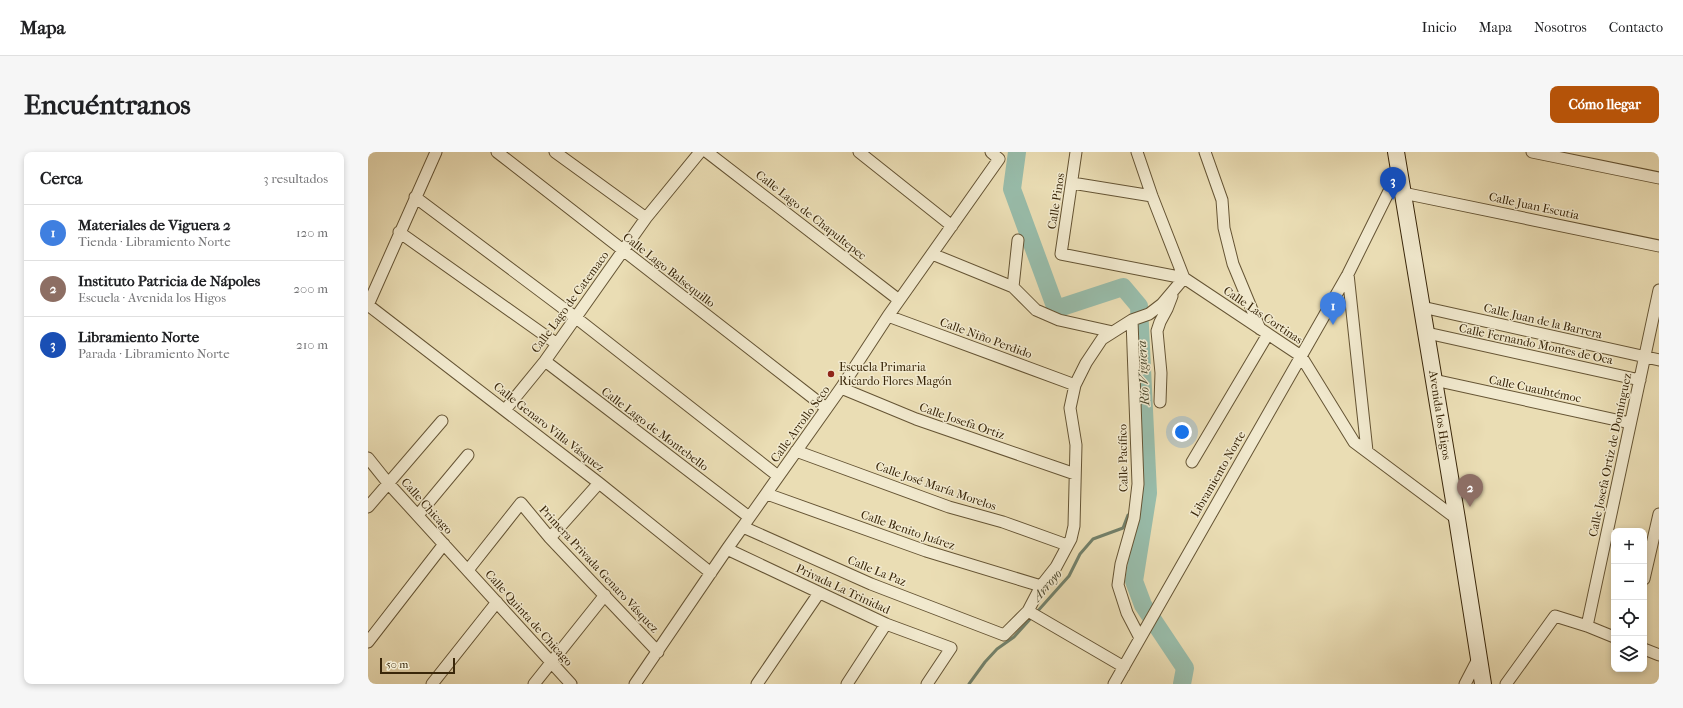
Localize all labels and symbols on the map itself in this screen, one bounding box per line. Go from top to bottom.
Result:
street label: Calle Lago de Chapultepec [753,167,869,263]
pin: 3 [1380,167,1406,200]
street label: Calle Pinos [1045,171,1067,230]
street label: Calle Juan Escutia [1488,190,1581,223]
street label: Calle Lago Balsequillo [620,230,718,310]
street label: Calle Lago de Catemaco [528,248,612,356]
street label: Calle Las Cortinas [1221,283,1306,347]
pin: 1 [1320,292,1346,325]
street label: Calle Juan de la Barrera [1482,301,1604,342]
street label: Calle Niño Perdido [938,315,1034,361]
street label: Calle Fernando Montes de Oca [1458,321,1615,367]
water label: Río Viguera [1134,340,1152,407]
place label: Escuela Primaria Ricardo Flores Magón [839,360,952,388]
street label: Avenida los Higos [1426,368,1454,461]
marker: Escuela Primaria Ricardo Flores Magón [826,369,836,379]
street label: Calle Josefa Ortiz de Domínguez [1586,371,1634,538]
street label: Calle Cuauhtémoc [1488,372,1582,406]
street label: Calle Genaro Villa Vásquez [491,379,608,475]
street label: Calle Arrollo Seco [768,383,832,465]
street label: Calle Lago de Montebello [599,384,711,474]
street label: Calle Josefa Ortiz [918,400,1007,442]
your location [1172,422,1192,442]
street label: Calle Pacífico [1115,424,1131,492]
street label: Libramiento Norte [1188,428,1248,520]
street label: Calle José María Morelos [874,459,999,513]
pin: 2 [1457,474,1483,507]
street label: Calle Chicago [398,475,456,537]
street label: Primera Privada Genaro Vásquez [536,503,662,636]
street label: Calle Benito Juárez [859,507,958,553]
street label: Calle La Paz [846,553,909,589]
street label: Privada La Trinidad [794,561,893,617]
water label: Arroyo [1028,566,1065,605]
street label: Calle Quinta de Chicago [482,567,576,669]
scale bar [380,656,455,675]

